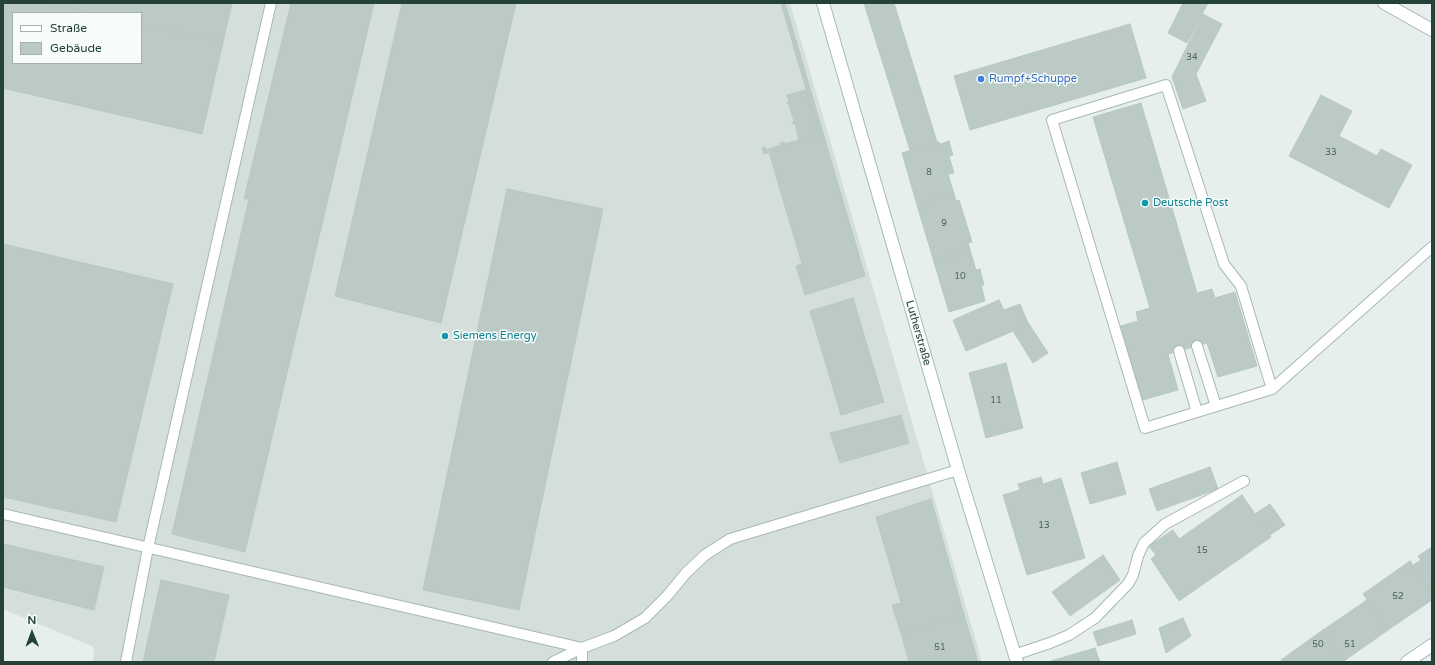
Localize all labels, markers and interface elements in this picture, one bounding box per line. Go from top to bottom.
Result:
legend [12,12,142,64]
text: Straße [50,21,87,35]
text: Gebäude [50,41,102,55]
house number: 34 [1186,53,1198,63]
place label: Rumpf+Schuppe [989,72,1077,86]
marker: Rumpf+Schuppe [976,74,986,84]
house number: 33 [1325,148,1337,158]
house number: 8 [926,168,932,178]
place label: Deutsche Post [1153,196,1228,210]
marker: Deutsche Post [1140,198,1150,208]
house number: 9 [941,219,947,229]
house number: 10 [954,272,966,282]
street label: Lutherstraße [902,299,934,367]
place label: Siemens Energy [453,329,537,343]
marker: Siemens Energy [440,331,450,341]
house number: 11 [990,396,1002,406]
house number: 13 [1038,521,1050,531]
house number: 15 [1196,546,1208,556]
house number: 52 [1392,592,1404,602]
north arrow [12,613,52,653]
text: N [27,614,36,627]
house number: 50 [1312,640,1324,650]
house number: 51 [1344,640,1356,650]
house number: 51 [934,643,946,653]

